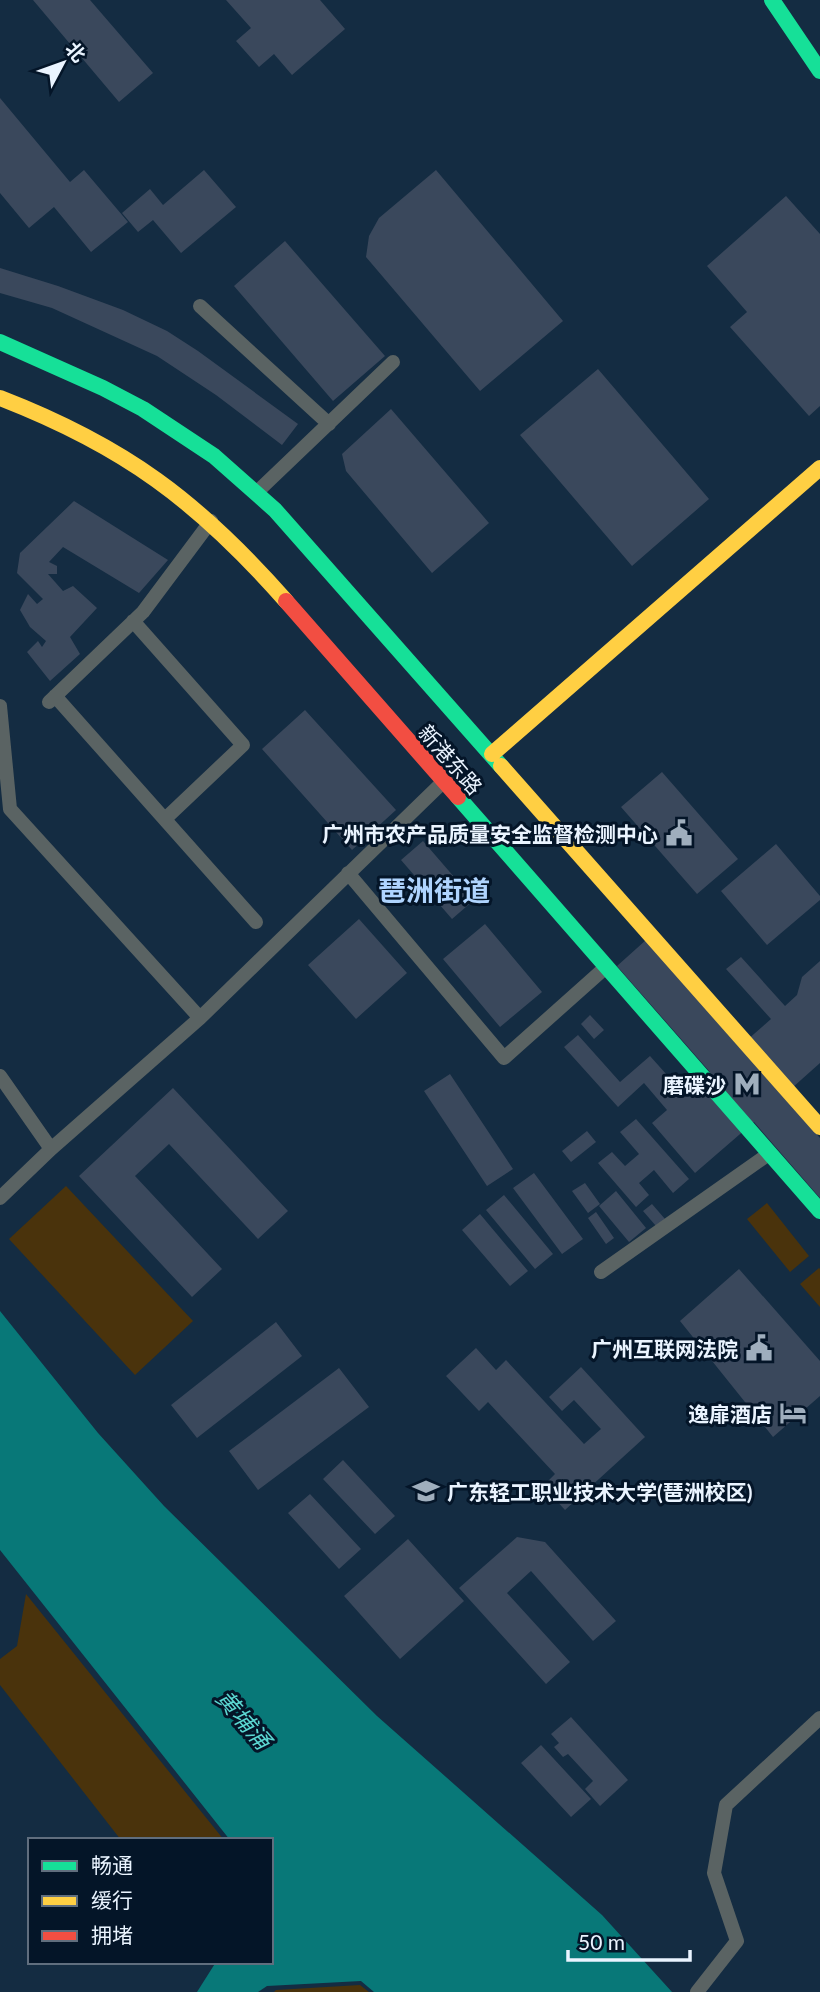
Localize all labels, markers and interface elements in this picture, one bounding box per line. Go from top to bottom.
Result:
north arrow [28,28,98,98]
text: 北 [61,37,91,66]
street label: 新港东路 [414,719,488,799]
public building icon: 广州市农产品质量安全监督检测中心 [664,818,694,848]
place label: 广州市农产品质量安全监督检测中心 [322,821,658,846]
district label: 琶洲街道 [378,873,490,907]
metro station icon: 磨碟沙 [732,1069,762,1099]
place label: 磨碟沙 [663,1072,726,1097]
public building icon: 广州互联网法院 [744,1333,774,1363]
place label: 广州互联网法院 [591,1336,738,1361]
hotel icon: 逸扉酒店 [778,1398,808,1428]
place label: 逸扉酒店 [688,1401,772,1426]
school or university icon: 广东轻工职业技术大学(琶洲校区) [411,1476,441,1506]
place label: 广东轻工职业技术大学(琶洲校区) [447,1479,753,1504]
water label: 黄埔涌 [211,1684,279,1756]
legend [28,1838,273,1964]
text: 畅通 [91,1852,133,1877]
text: 缓行 [91,1887,133,1912]
scale bar [568,1918,690,1962]
text: 拥堵 [91,1922,133,1947]
text: 50 m [578,1929,625,1954]

